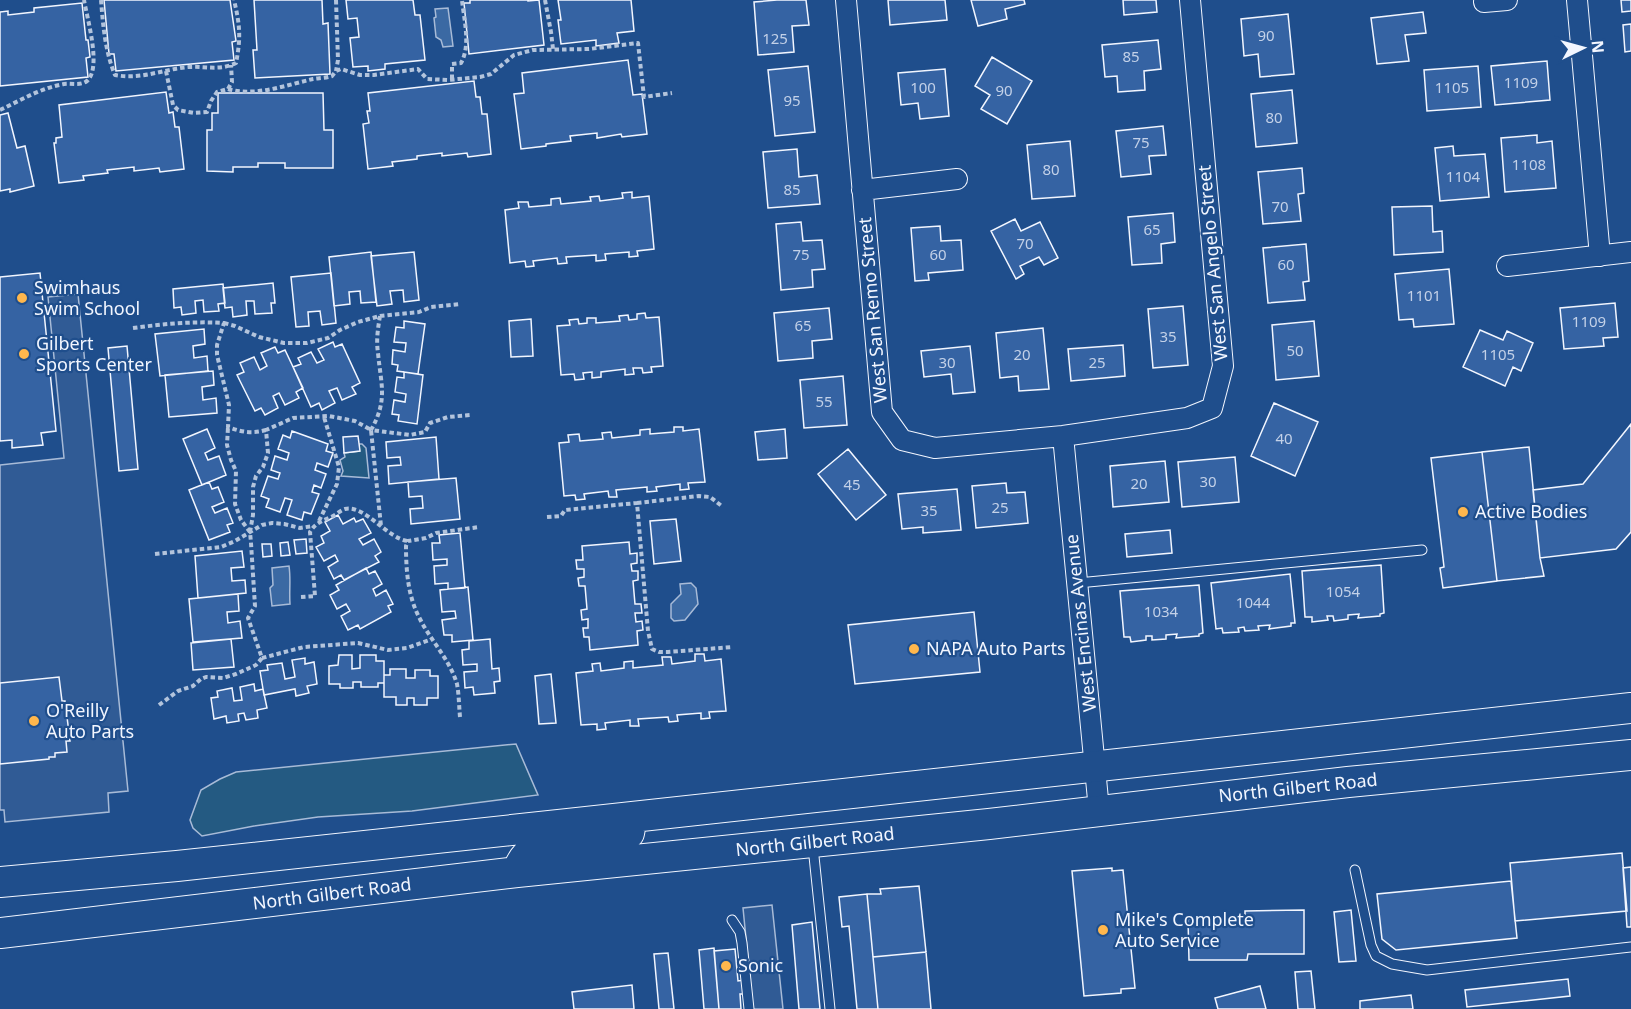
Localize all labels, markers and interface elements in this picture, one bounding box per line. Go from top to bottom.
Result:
north arrow [1553,18,1613,78]
house number: 90 [1257,25,1275,45]
house number: 125 [762,28,788,48]
text: N [1586,39,1609,54]
house number: 85 [1122,46,1140,66]
house number: 1109 [1504,72,1538,92]
house number: 100 [910,77,936,97]
house number: 1105 [1435,77,1469,97]
house number: 90 [995,80,1013,100]
house number: 95 [783,90,801,110]
house number: 80 [1265,107,1283,127]
house number: 75 [1132,132,1150,152]
house number: 1108 [1512,154,1546,174]
house number: 80 [1042,159,1060,179]
street label: West San Angelo Street [1191,164,1233,362]
house number: 1104 [1446,166,1481,186]
house number: 85 [783,179,801,199]
house number: 70 [1271,196,1289,216]
street label: West San Remo Street [852,216,892,404]
house number: 65 [1143,219,1161,239]
house number: 70 [1016,233,1034,253]
house number: 75 [792,244,810,264]
house number: 60 [929,244,947,264]
house number: 60 [1277,254,1295,274]
place label: Swimhaus Swim School [34,275,140,320]
house number: 1101 [1407,285,1441,305]
marker: Swimhaus Swim School [15,291,29,305]
house number: 1109 [1572,311,1606,331]
house number: 65 [794,315,812,335]
house number: 35 [1159,326,1177,346]
place label: Gilbert Sports Center [36,331,152,376]
house number: 50 [1286,340,1304,360]
house number: 20 [1013,344,1031,364]
house number: 1105 [1481,344,1515,364]
marker: Gilbert Sports Center [17,347,31,361]
house number: 30 [938,352,956,372]
house number: 25 [1088,352,1106,372]
house number: 55 [815,391,833,411]
house number: 40 [1275,428,1293,448]
house number: 30 [1199,471,1217,491]
house number: 20 [1130,473,1148,493]
house number: 45 [843,474,861,494]
house number: 25 [991,497,1009,517]
place label: Active Bodies [1475,499,1587,523]
house number: 35 [920,500,938,520]
marker: Active Bodies [1456,505,1470,519]
street label: West Encinas Avenue [1059,533,1101,713]
house number: 1054 [1326,581,1361,601]
house number: 1044 [1236,592,1271,612]
house number: 1034 [1144,601,1179,621]
place label: NAPA Auto Parts [926,636,1066,660]
marker: NAPA Auto Parts [907,642,921,656]
place label: O'Reilly Auto Parts [46,698,134,743]
marker: O'Reilly Auto Parts [27,714,41,728]
street label: North Gilbert Road [1217,767,1379,807]
street label: North Gilbert Road [734,821,896,861]
street label: North Gilbert Road [251,871,413,915]
place label: Mike's Complete Auto Service [1115,907,1254,952]
marker: Mike's Complete Auto Service [1096,923,1110,937]
place label: Sonic [738,953,784,977]
marker: Sonic [719,959,733,973]

